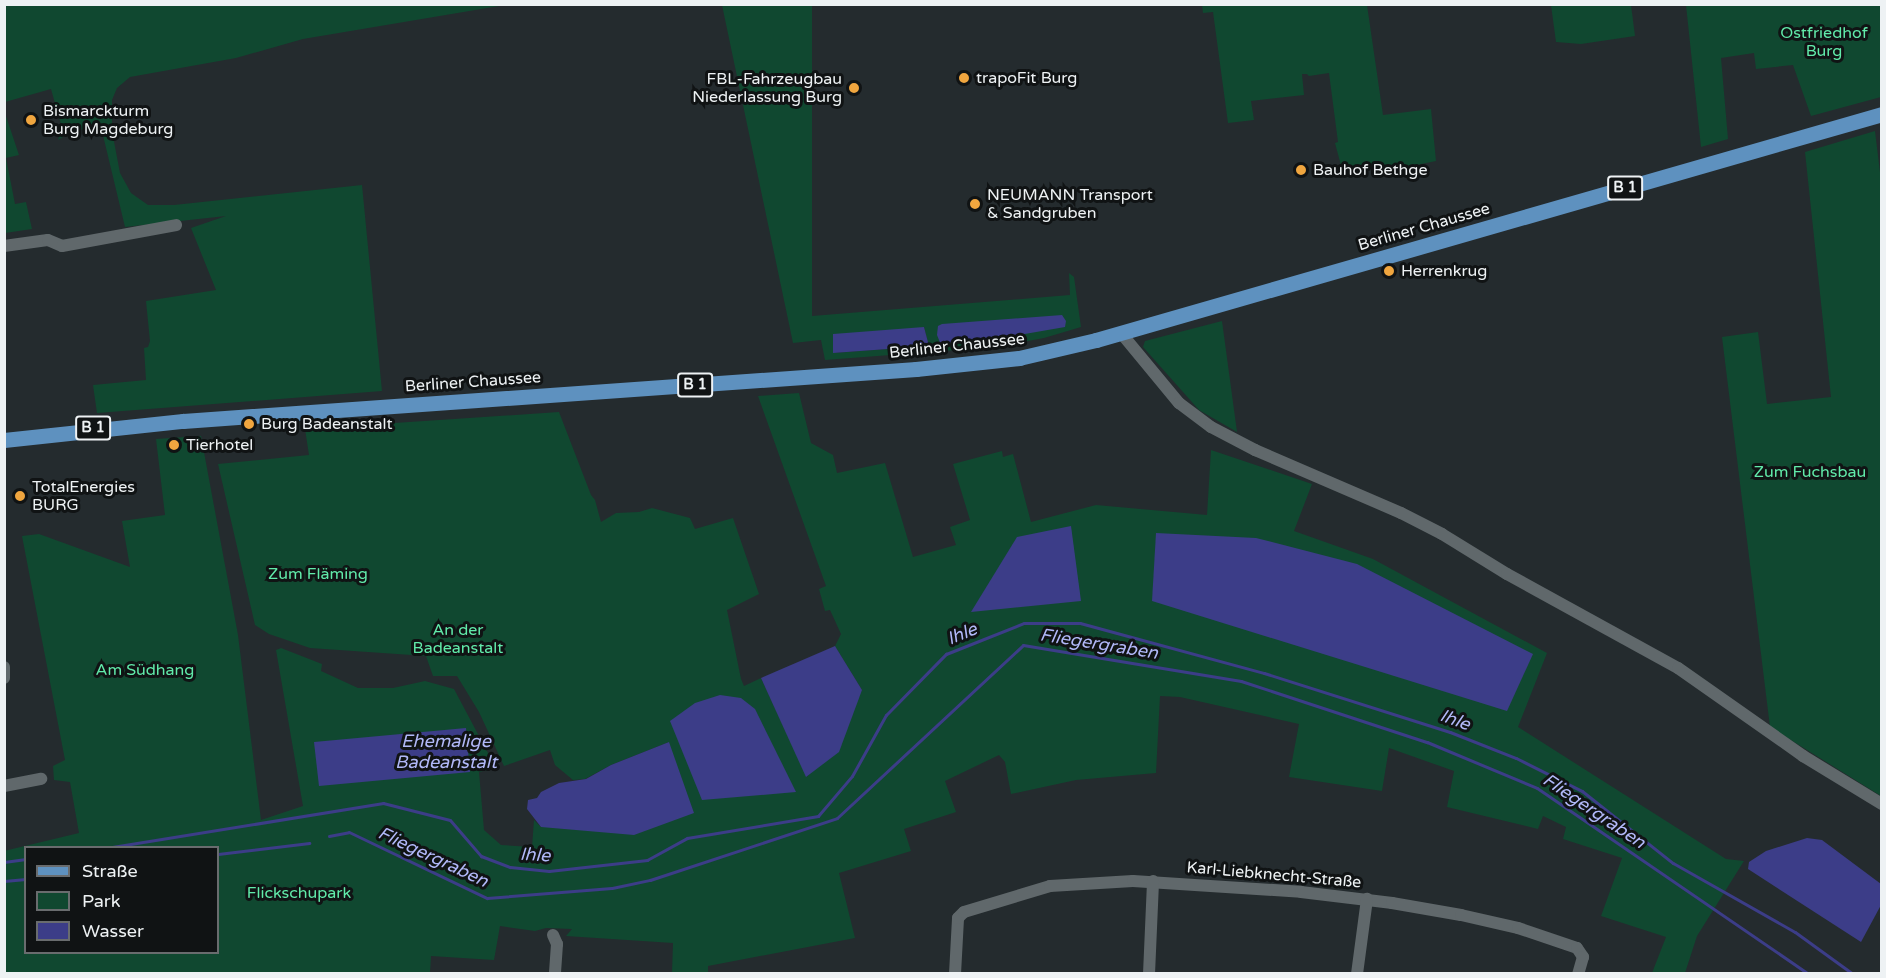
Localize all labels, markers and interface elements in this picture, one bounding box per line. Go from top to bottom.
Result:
park label: Ostfriedhof Burg [1780,23,1868,61]
place label: trapoFit Burg [976,68,1077,88]
place label: FBL-Fahrzeugbau Niederlassung Burg [692,69,842,107]
marker: trapoFit Burg [957,71,971,85]
marker: FBL-Fahrzeugbau Niederlassung Burg [847,81,861,95]
place label: Bismarckturm Burg Magdeburg [43,101,173,139]
marker: Bismarckturm Burg Magdeburg [24,113,38,127]
place label: Bauhof Bethge [1313,160,1427,180]
marker: Bauhof Bethge [1294,163,1308,177]
road number: B 1 [1607,176,1643,200]
place label: NEUMANN Transport & Sandgruben [987,185,1153,223]
marker: NEUMANN Transport & Sandgruben [968,197,982,211]
street label: Berliner Chaussee [1356,199,1492,255]
place label: Herrenkrug [1401,261,1487,281]
marker: Herrenkrug [1382,264,1396,278]
street label: Berliner Chaussee [888,329,1026,363]
street label: Berliner Chaussee [404,368,542,396]
road number: B 1 [677,373,713,397]
place label: Burg Badeanstalt [261,414,393,434]
road number: B 1 [75,416,111,440]
marker: Burg Badeanstalt [242,417,256,431]
place label: Tierhotel [186,435,253,455]
marker: Tierhotel [167,438,181,452]
park label: Zum Fuchsbau [1754,462,1866,482]
place label: TotalEnergies BURG [32,477,135,515]
marker: TotalEnergies BURG [13,489,27,503]
park label: Zum Fläming [268,564,368,584]
water label: Ihle [944,618,980,650]
park label: An der Badeanstalt [413,620,503,658]
water label: Fliegergraben [1039,624,1159,664]
park label: Am Südhang [96,660,194,680]
water label: Ihle [1437,705,1473,735]
water label: Ehemalige Badeanstalt [395,731,497,774]
water label: Fliegergraben [1539,769,1649,853]
water label: Fliegergraben [375,822,491,892]
water label: Ihle [519,843,551,867]
legend [24,846,219,954]
street label: Karl-Liebknecht-Straße [1186,858,1362,892]
text: Straße [82,860,138,882]
park label: Flickschupark [247,883,351,903]
text: Park [82,890,120,912]
text: Wasser [82,920,144,942]

